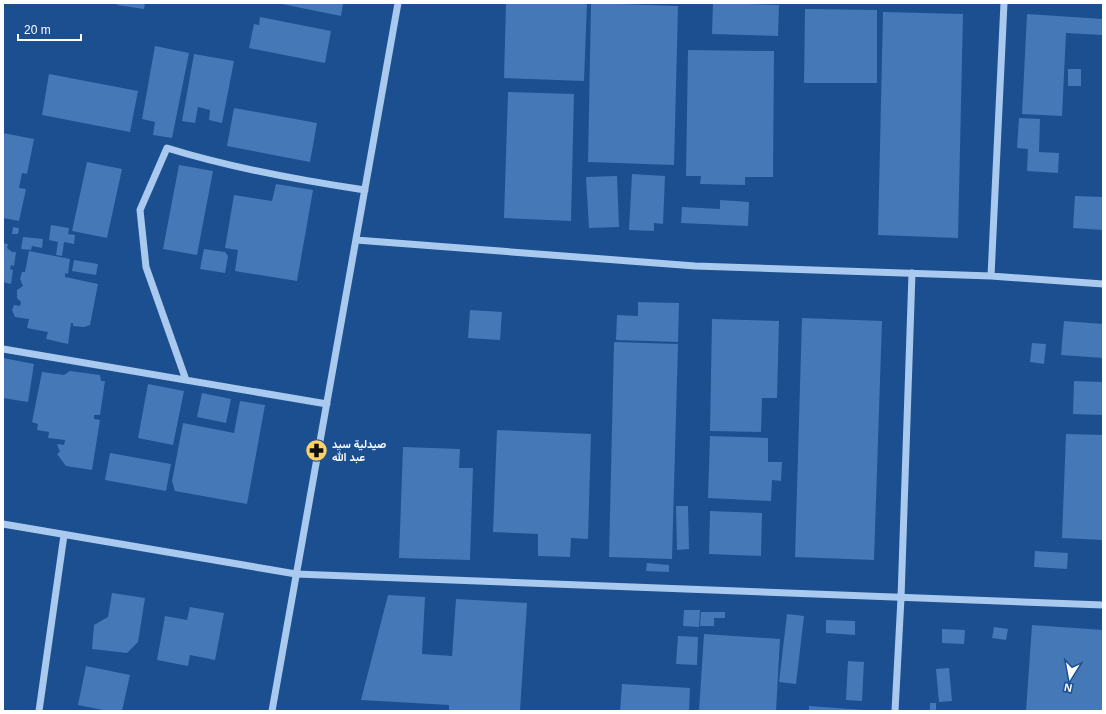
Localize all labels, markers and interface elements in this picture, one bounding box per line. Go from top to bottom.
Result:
scale bar [18,16,81,42]
text: 20 m [24,23,51,37]
pharmacy icon: صيدلية سيد عبد الله [304,437,330,463]
place label: صيدلية سيد عبد الله [332,438,386,464]
north arrow [1050,658,1090,698]
text: N [1063,681,1073,694]

